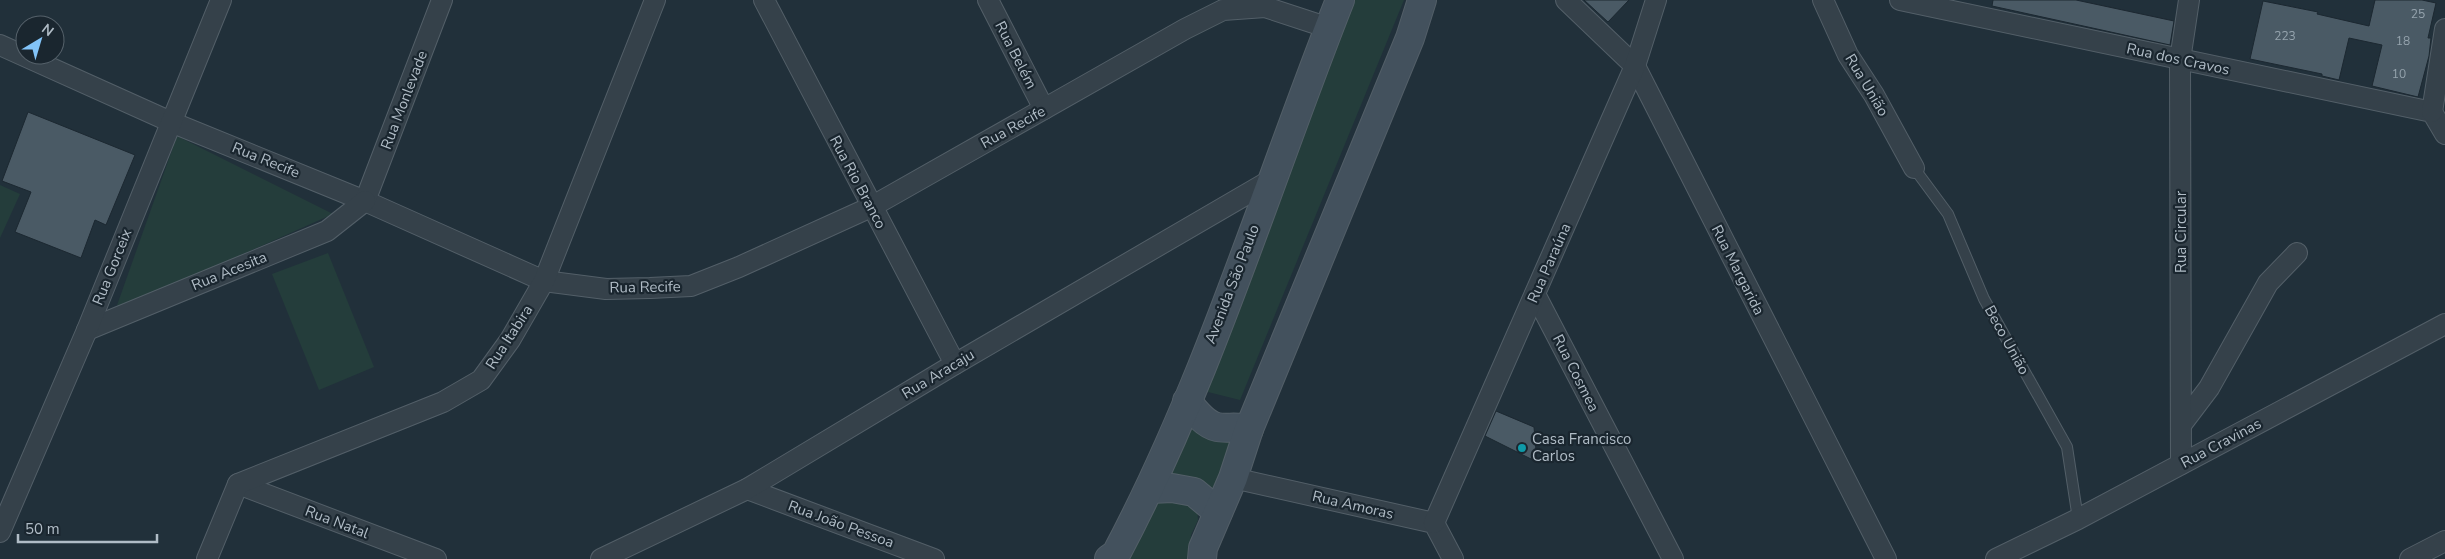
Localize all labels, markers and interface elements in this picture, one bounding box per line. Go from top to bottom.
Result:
house number: 25 [2411,6,2425,22]
north arrow [15,15,65,65]
street label: Rua Belém [990,18,1042,92]
text: N [38,19,58,41]
house number: 223 [2274,28,2296,44]
house number: 18 [2396,33,2410,49]
street label: Rua dos Cravos [2125,38,2231,80]
street label: Rua Monlevade [376,48,432,152]
street label: Rua União [1841,50,1893,120]
house number: 10 [2392,66,2406,82]
street label: Rua Recife [977,101,1049,153]
street label: Rua Rio Branco [825,132,891,232]
street label: Rua Recife [229,137,303,183]
street label: Rua Circular [2171,190,2191,273]
street label: Rua Paraúna [1522,220,1576,306]
street label: Avenida São Paulo [1200,221,1264,347]
street label: Rua Margarida [1707,222,1769,318]
street label: Rua Gorceix [88,226,136,308]
street label: Rua Acesita [188,247,270,295]
street label: Rua Recife [609,276,681,298]
street label: Rua Itabira [481,301,537,373]
street label: Beco União [1980,302,2034,378]
street label: Rua Cosmea [1548,331,1604,415]
street label: Rua Aracaju [898,345,978,403]
street label: Rua Cravinas [2177,413,2265,473]
place label: Casa Francisco Carlos [1532,429,1631,466]
marker: Casa Francisco Carlos [1516,442,1528,454]
street label: Rua Amoras [1310,486,1396,524]
street label: Rua João Pessoa [785,496,897,552]
street label: Rua Natal [302,501,372,544]
scale bar [18,512,156,544]
text: 50 m [25,519,60,539]

